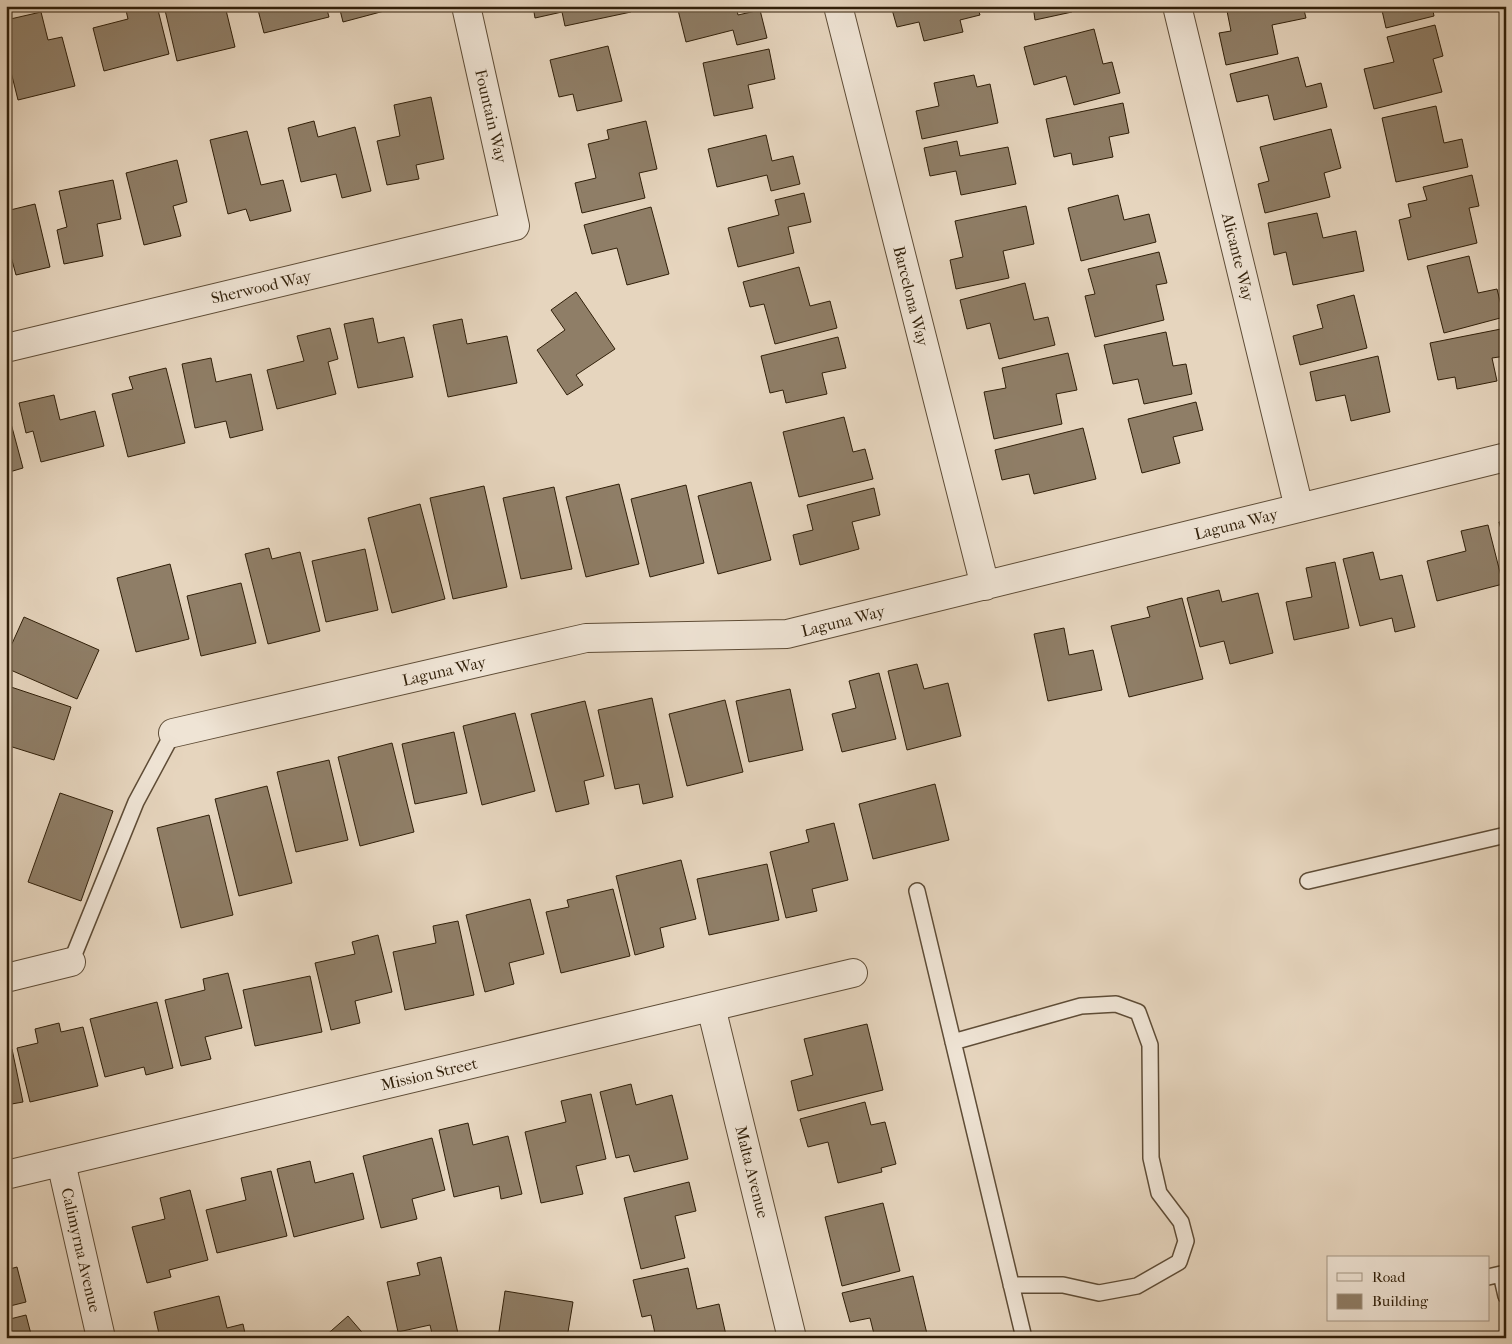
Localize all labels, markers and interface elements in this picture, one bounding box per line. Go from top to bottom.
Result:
street label: Fountain Way [471,67,511,165]
street label: Alicante Way [1218,210,1258,304]
street label: Barcelona Way [889,244,933,348]
street label: Sherwood Way [209,266,313,308]
street label: Laguna Way [1192,504,1280,544]
street label: Laguna Way [799,601,887,641]
street label: Laguna Way [400,652,488,690]
street label: Mission Street [379,1054,480,1094]
street label: Malta Avenue [731,1124,773,1220]
street label: Calimyrna Avenue [57,1186,105,1314]
legend [1327,1256,1490,1322]
text: Road [1372,1268,1406,1286]
text: Building [1372,1292,1429,1310]

